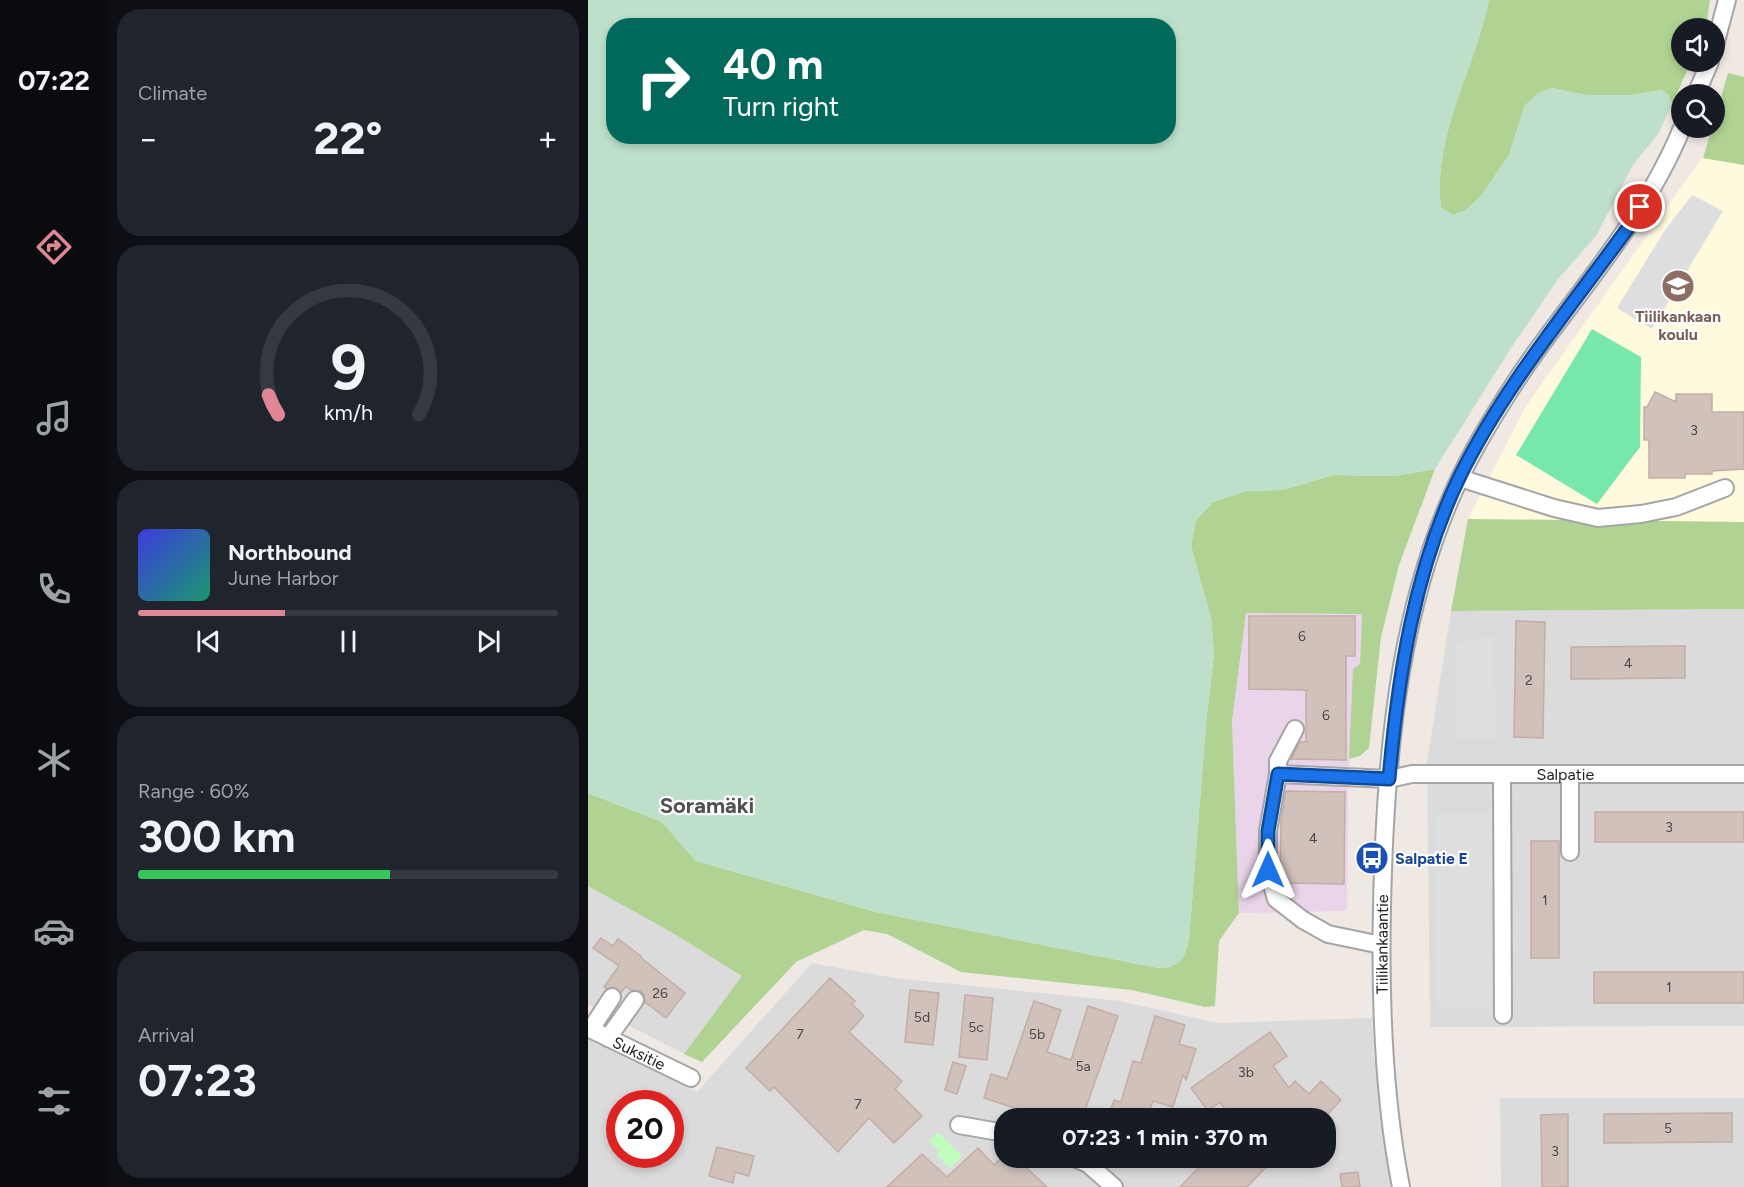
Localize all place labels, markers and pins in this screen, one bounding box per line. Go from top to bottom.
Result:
pin [1614,181,1665,232]
school or university icon: Tiilikankaan koulu [1660,268,1696,304]
place label: Tiilikankaan koulu [1635,307,1721,344]
bus stop icon: Salpatie E [1354,840,1390,876]
place label: Salpatie E [1395,849,1468,868]

